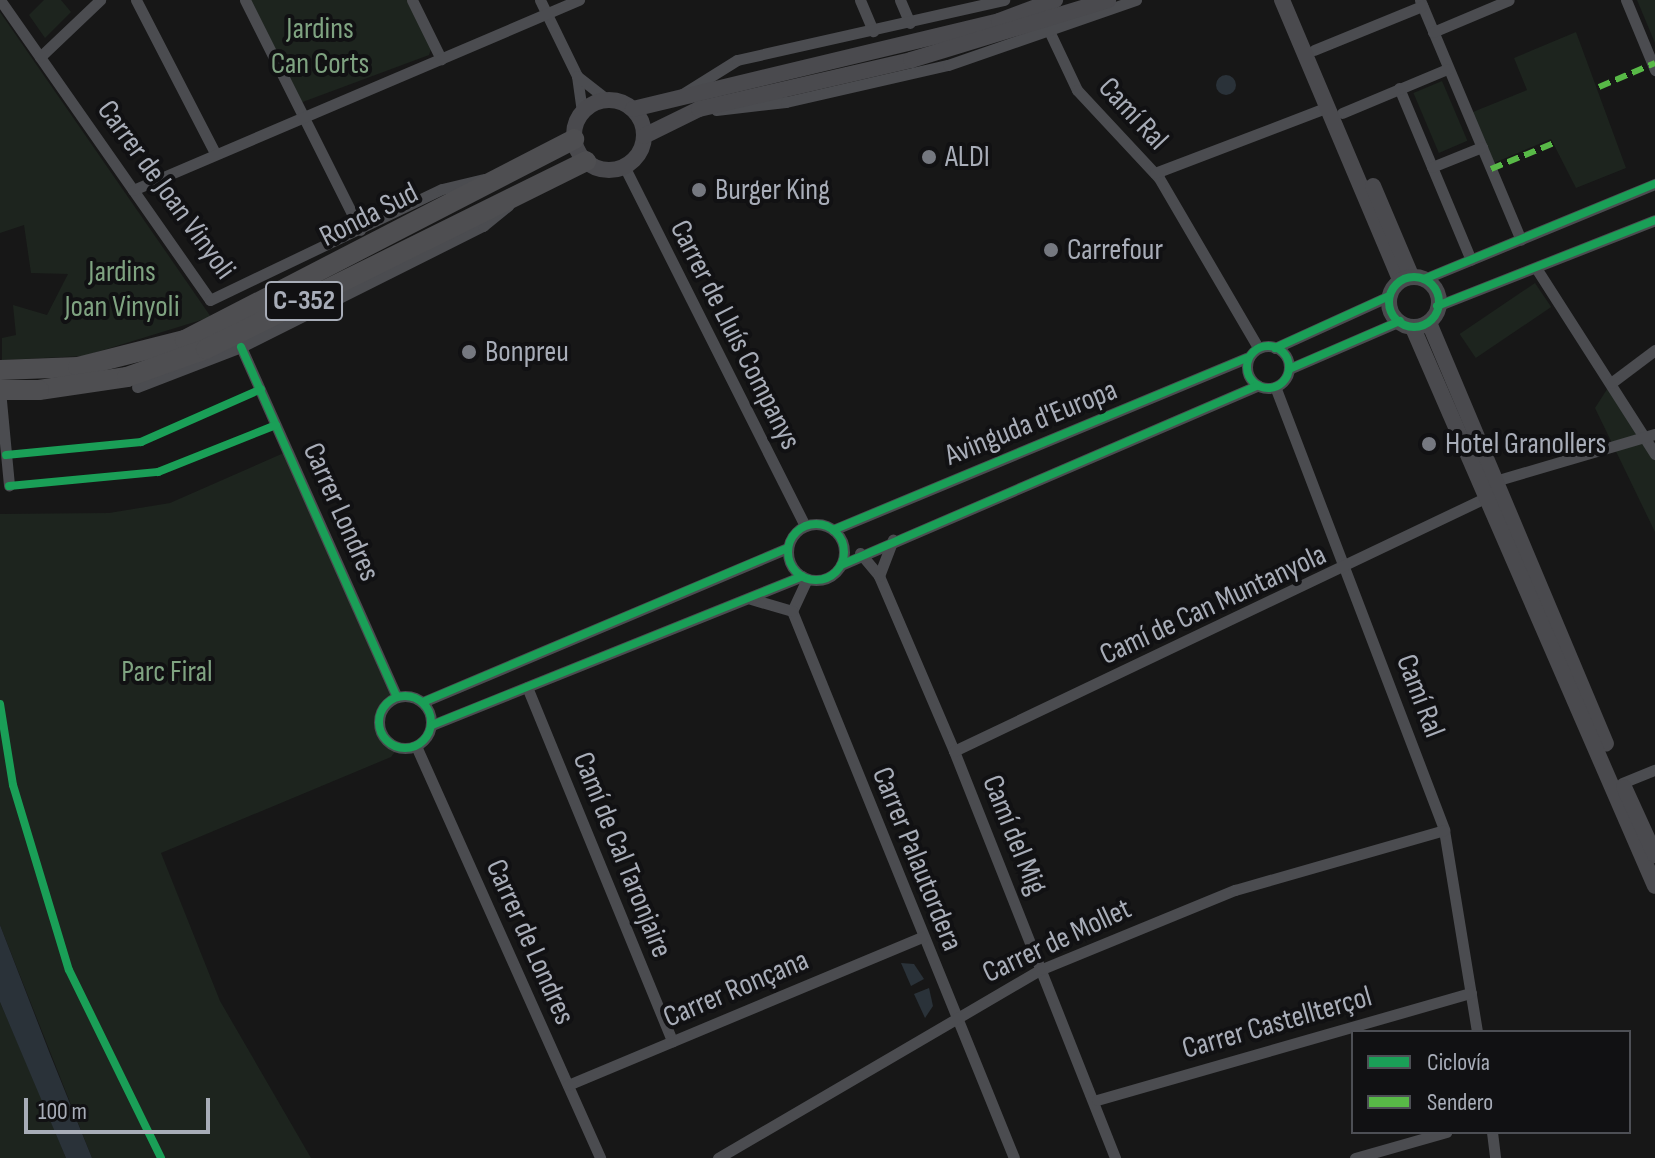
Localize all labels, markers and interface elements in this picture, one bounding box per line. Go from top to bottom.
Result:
park label: Jardins Can Corts [271,11,369,82]
street label: Camí Ral [1091,70,1175,158]
street label: Carrer de Joan Vinyoli [89,94,243,286]
place label: ALDI [945,139,990,175]
marker: ALDI [920,148,938,166]
place label: Burger King [715,172,830,208]
street label: Ronda Sud [314,175,424,255]
marker: Burger King [690,181,708,199]
street label: Carrer de Lluís Companys [662,214,808,456]
place label: Carrefour [1067,232,1163,268]
marker: Carrefour [1042,241,1060,259]
park label: Jardins Joan Vinyoli [64,254,180,324]
road number: C-352 [264,277,344,325]
place label: Bonpreu [485,334,569,370]
marker: Bonpreu [460,343,478,361]
street label: Avinguda d'Europa [940,372,1122,474]
place label: Hotel Granollers [1445,426,1606,462]
marker: Hotel Granollers [1420,435,1438,453]
street label: Carrer Londres [295,437,387,587]
street label: Camí de Can Muntanyola [1094,537,1332,673]
street label: Camí Ral [1388,649,1452,743]
park label: Parc Firal [121,654,213,690]
street label: Camí de Cal Taronjaire [564,747,680,963]
street label: Carrer Palautordera [864,762,970,956]
street label: Camí del Mig [974,770,1054,900]
street label: Carrer de Londres [478,854,582,1030]
street label: Carrer de Mollet [977,891,1137,991]
street label: Carrer Ronçana [658,942,814,1036]
street label: Carrer Castellterçol [1178,979,1376,1067]
legend [1351,1030,1631,1134]
text: Ciclovía [1427,1048,1490,1077]
scale bar [28,1082,214,1132]
text: Sendero [1427,1088,1493,1117]
text: 100 m [38,1097,87,1126]

